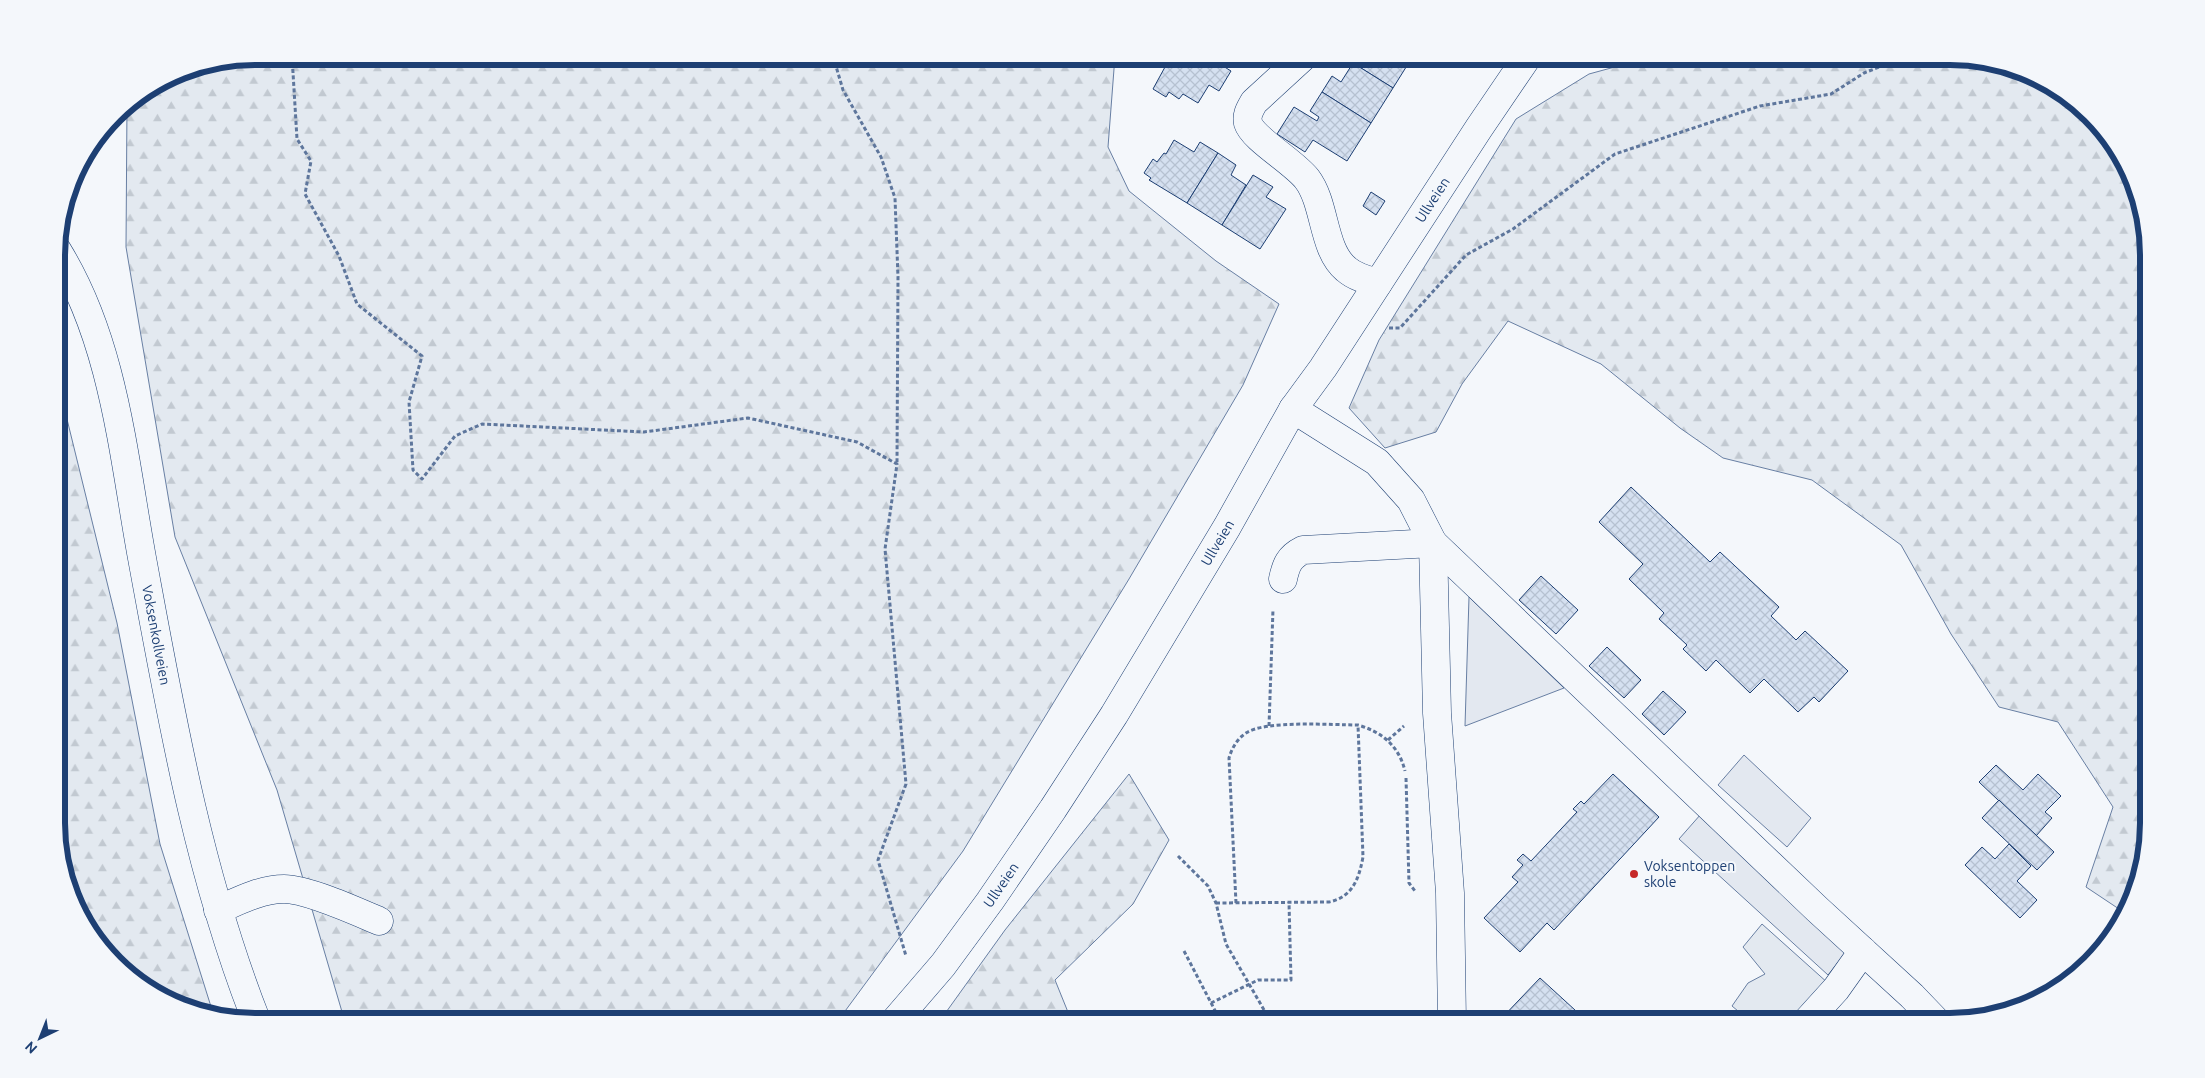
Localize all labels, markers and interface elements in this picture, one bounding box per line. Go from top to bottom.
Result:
street label: Ullveien [1412,174,1453,225]
street label: Ullveien [1198,517,1237,569]
street label: Voksenkollveien [139,584,174,686]
place label: Voksentoppen skole [1644,858,1735,890]
street label: Ullveien [980,860,1022,910]
marker: Voksentoppen skole [1628,868,1640,880]
north arrow [15,1013,65,1063]
text: N [22,1038,40,1057]

